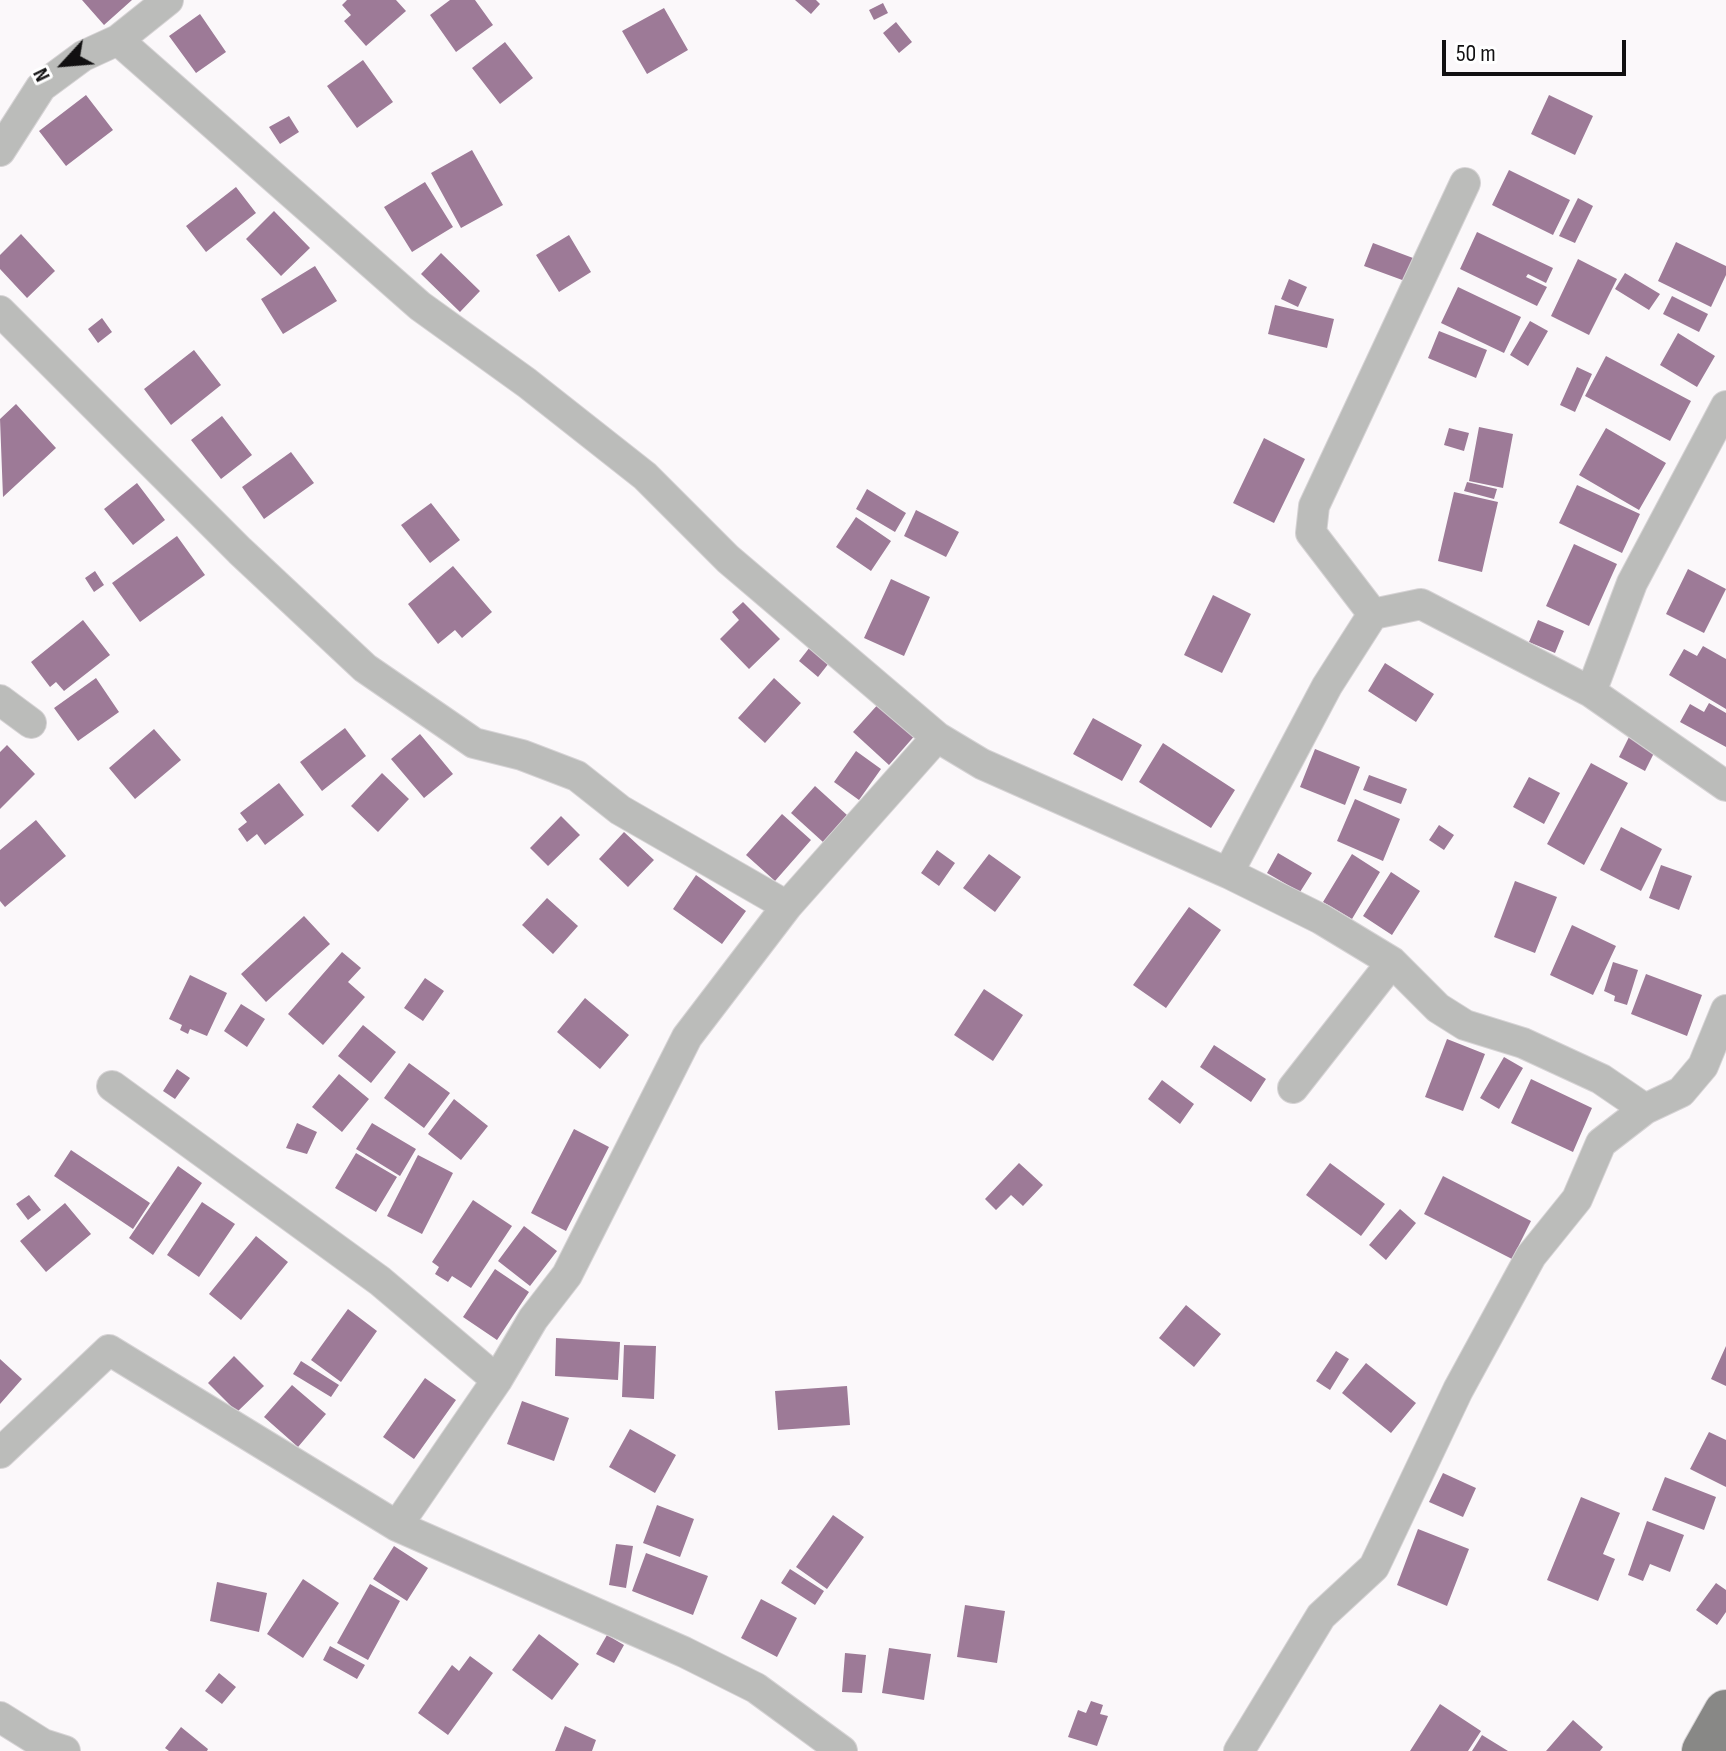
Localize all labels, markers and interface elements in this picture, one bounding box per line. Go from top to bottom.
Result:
north arrow [24,24,104,104]
scale bar [1446,24,1630,74]
text: 50 m [1456,39,1496,68]
text: N [27,64,57,86]

